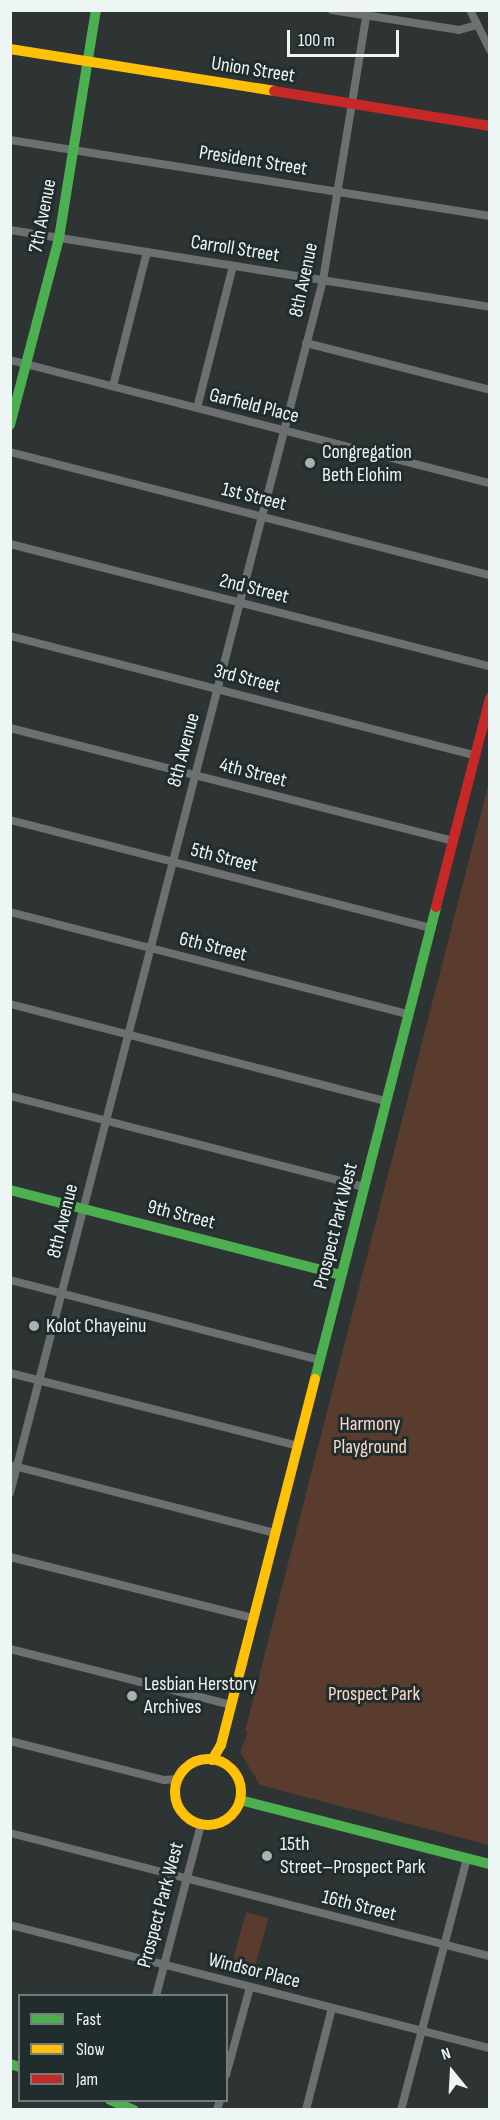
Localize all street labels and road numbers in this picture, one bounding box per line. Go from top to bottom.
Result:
street label: Union Street [209,52,297,88]
street label: President Street [197,141,309,181]
street label: 7th Avenue [24,177,62,255]
street label: Carroll Street [189,230,281,268]
street label: 8th Avenue [284,241,324,319]
street label: Garfield Place [207,383,301,429]
street label: 1st Street [219,477,289,517]
street label: 2nd Street [217,569,291,609]
street label: 3rd Street [211,659,283,699]
street label: 8th Avenue [163,710,205,790]
street label: 4th Street [217,753,289,793]
street label: 5th Street [188,838,260,878]
street label: 6th Street [177,927,249,967]
street label: Prospect Park West [309,1160,363,1292]
street label: 8th Avenue [42,1181,84,1261]
street label: 9th Street [145,1195,217,1235]
street label: Prospect Park West [133,1839,189,1971]
street label: 16th Street [319,1885,399,1927]
street label: Windsor Place [206,1948,302,1994]

